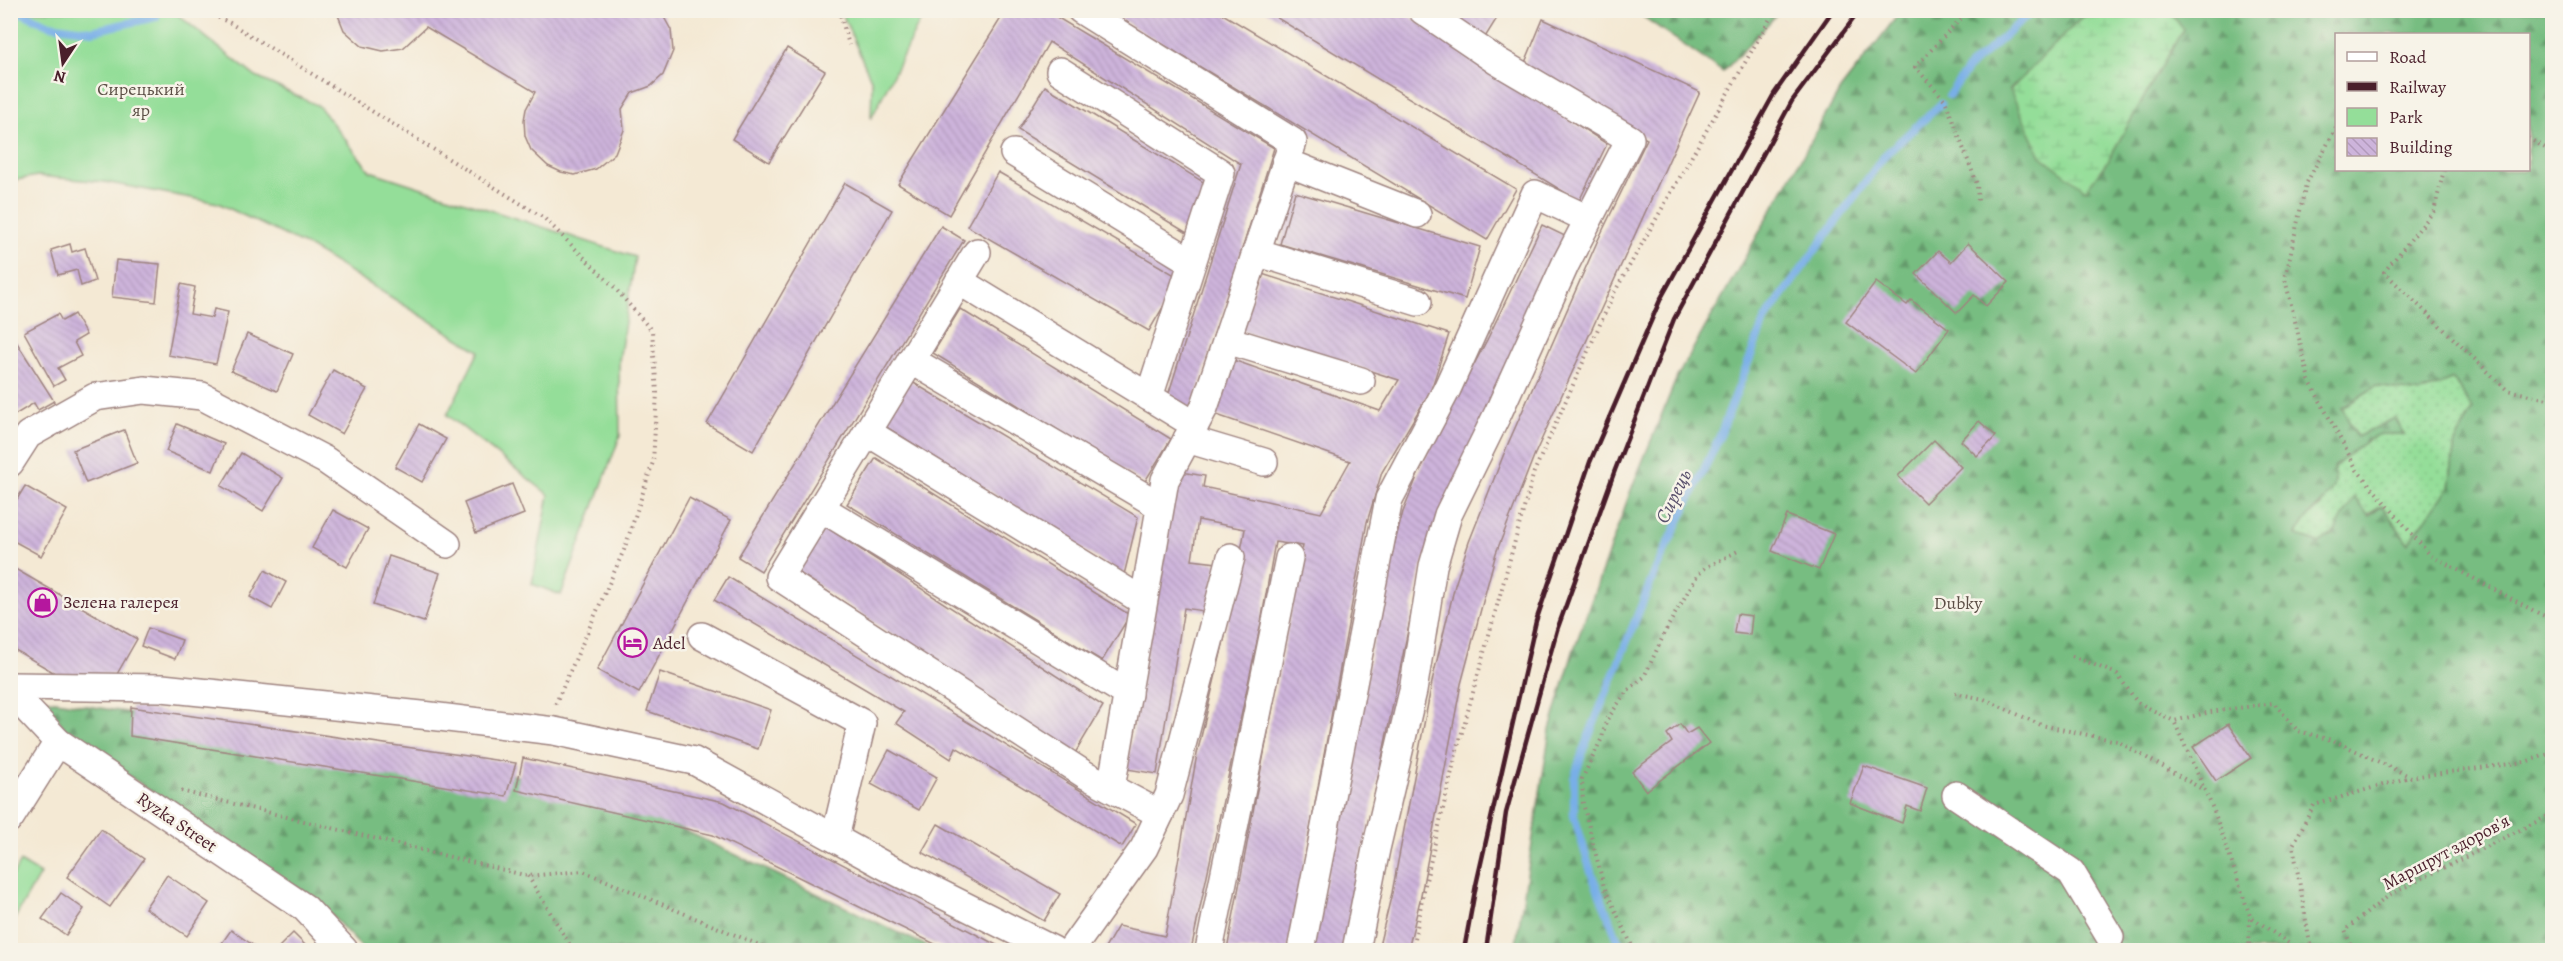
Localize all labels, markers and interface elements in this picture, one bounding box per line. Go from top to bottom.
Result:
north arrow [33,33,93,93]
legend [2335,33,2530,171]
text: Road [2389,45,2427,69]
text: N [51,65,68,89]
text: Railway [2389,75,2447,99]
park label: Сирецький яр [97,77,185,122]
text: Park [2389,105,2423,129]
text: Building [2389,135,2453,159]
water label: Сирець [1649,465,1698,528]
shop icon: Зелена галерея [26,586,58,618]
place label: Зелена галерея [63,590,179,614]
park label: Dubky [1934,591,1983,615]
hotel icon: Adel [616,627,648,659]
place label: Adel [652,631,686,655]
street label: Ryzka Street [132,786,222,858]
street label: Маршрут здоров'я [2378,808,2514,896]

